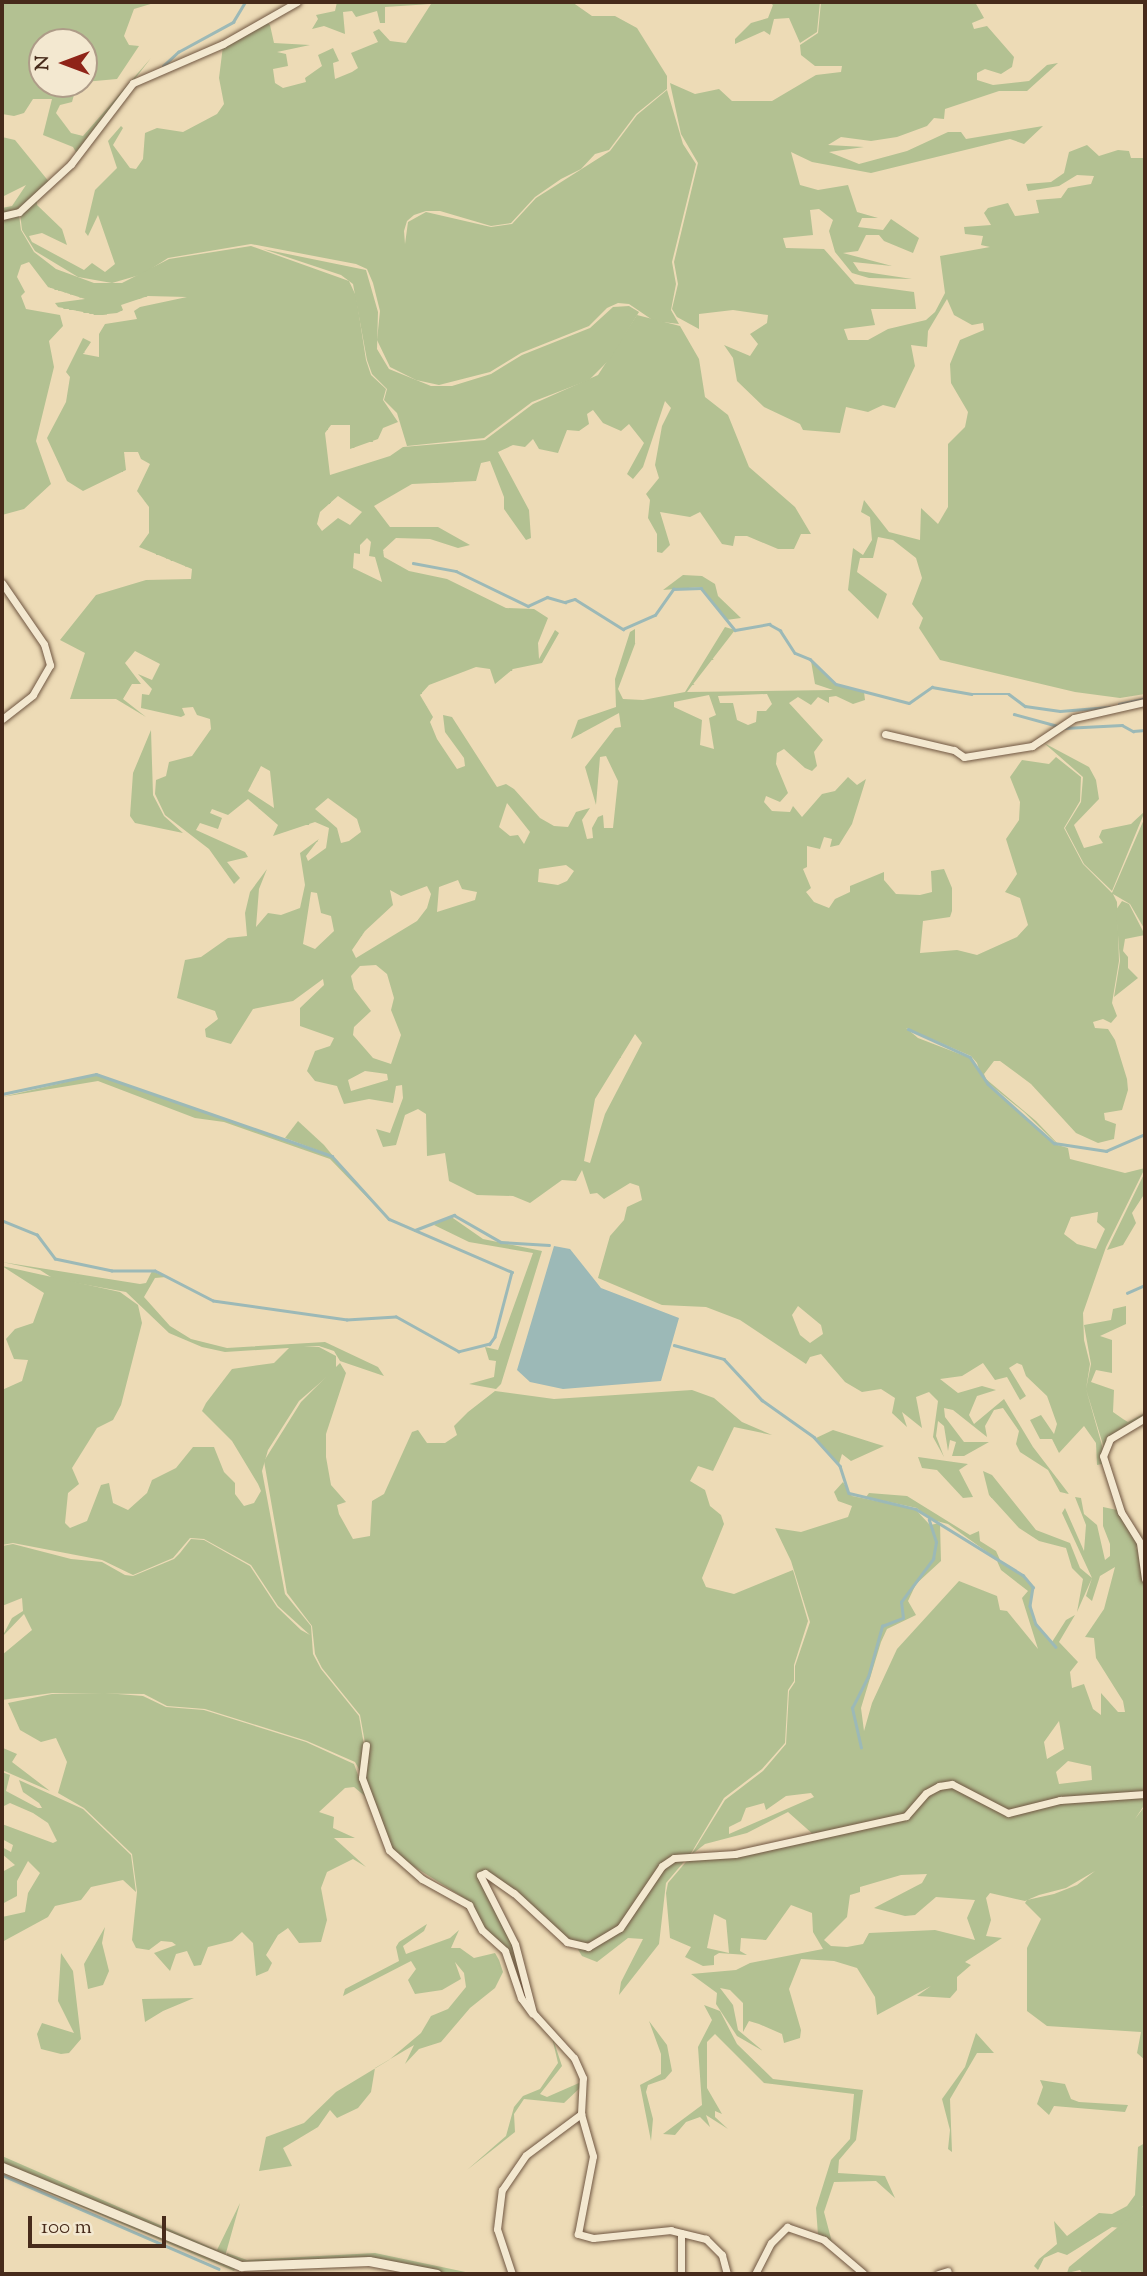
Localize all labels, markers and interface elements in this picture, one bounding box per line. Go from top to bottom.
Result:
north arrow [28,28,98,98]
text: N [30,55,57,71]
scale bar [32,2202,170,2246]
text: 100 m [41,2213,92,2243]

